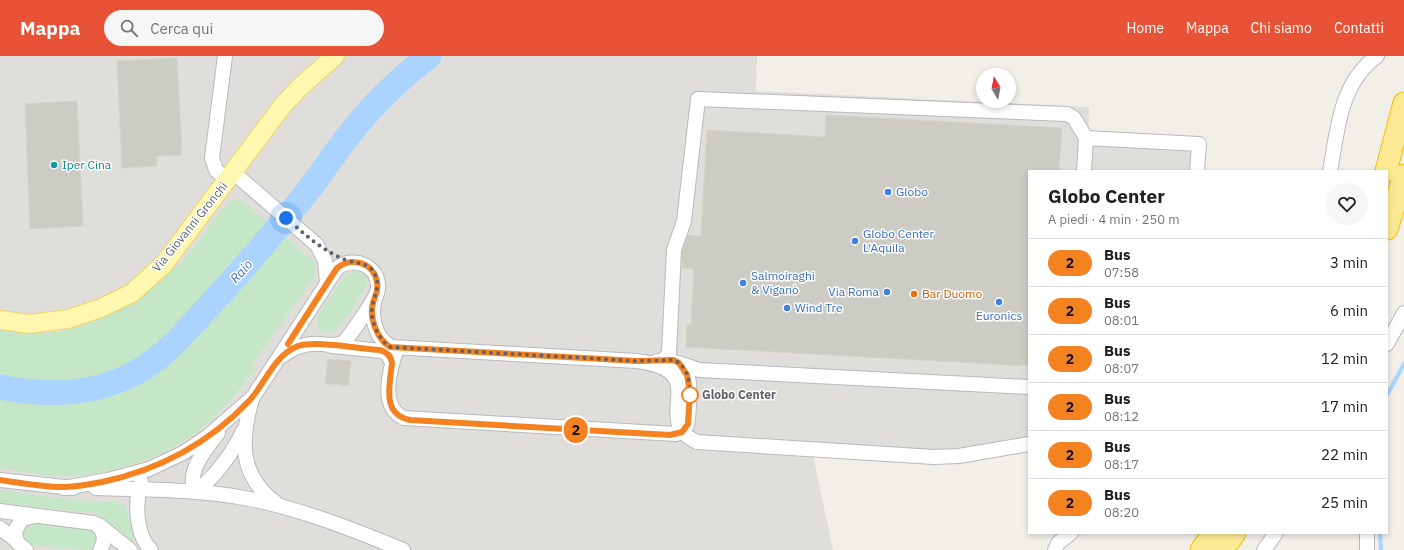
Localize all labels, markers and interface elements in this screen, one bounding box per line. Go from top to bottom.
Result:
search box [104,10,384,46]
text: Mappa [20,16,80,40]
icon: search [118,17,140,39]
text: Cerca qui [150,19,213,38]
text: Home [1126,19,1164,37]
text: Mappa [1186,19,1229,37]
text: Chi siamo [1251,19,1312,37]
text: Contatti [1334,19,1384,37]
north arrow [976,68,1016,108]
map controls [976,68,1016,108]
place label: Iper Cina [62,157,112,172]
marker: Iper Cina [49,160,59,170]
street label: Via Giovanni Gronchi [149,179,230,275]
button: heart [1326,183,1368,225]
place label: Globo [896,184,928,199]
text: Globo Center [1048,184,1165,208]
marker: Globo [883,187,893,197]
your location [276,208,296,228]
text: A piedi · 4 min · 250 m [1048,211,1180,228]
place label: Globo Center L'Aquila [863,226,934,255]
marker: Globo Center L'Aquila [850,236,860,246]
text: Bus [1104,245,1131,264]
text: 3 min [1330,253,1368,272]
text: 2 [1066,254,1074,272]
water label: Raio [226,256,256,287]
text: 07:58 [1104,264,1139,281]
place label: Salmoiraghi & Viganò [751,268,815,297]
marker: Salmoiraghi & Viganò [738,278,748,288]
place label: Via Roma [828,284,880,299]
place label: Bar Duomo [922,286,983,301]
marker: Via Roma [882,287,892,297]
marker: Bar Duomo [909,289,919,299]
text: Bus [1104,293,1131,312]
marker: Euronics [994,297,1004,307]
place label: Wind Tre [795,300,843,315]
text: 6 min [1330,301,1368,320]
text: 2 [1066,302,1074,320]
marker: Wind Tre [782,303,792,313]
place label: Euronics [976,308,1022,323]
text: 08:01 [1104,312,1139,329]
text: Bus [1104,341,1131,360]
text: 12 min [1321,349,1368,368]
text: 2 [1066,350,1074,368]
text: 08:07 [1104,360,1139,377]
marker: Globo Center [681,386,699,404]
place label: Globo Center [702,387,776,402]
text: Bus [1104,389,1131,408]
text: 17 min [1321,397,1368,416]
text: 2 [1066,398,1074,416]
text: 08:12 [1104,408,1139,425]
line badge: 2 [563,417,589,443]
text: 2 [572,421,580,439]
text: Bus [1104,437,1131,456]
text: 22 min [1321,445,1368,464]
text: 2 [1066,446,1074,464]
text: 08:17 [1104,456,1139,473]
text: Bus [1104,485,1131,504]
text: 25 min [1321,493,1368,512]
text: 2 [1066,494,1074,512]
text: 08:20 [1104,504,1139,521]

